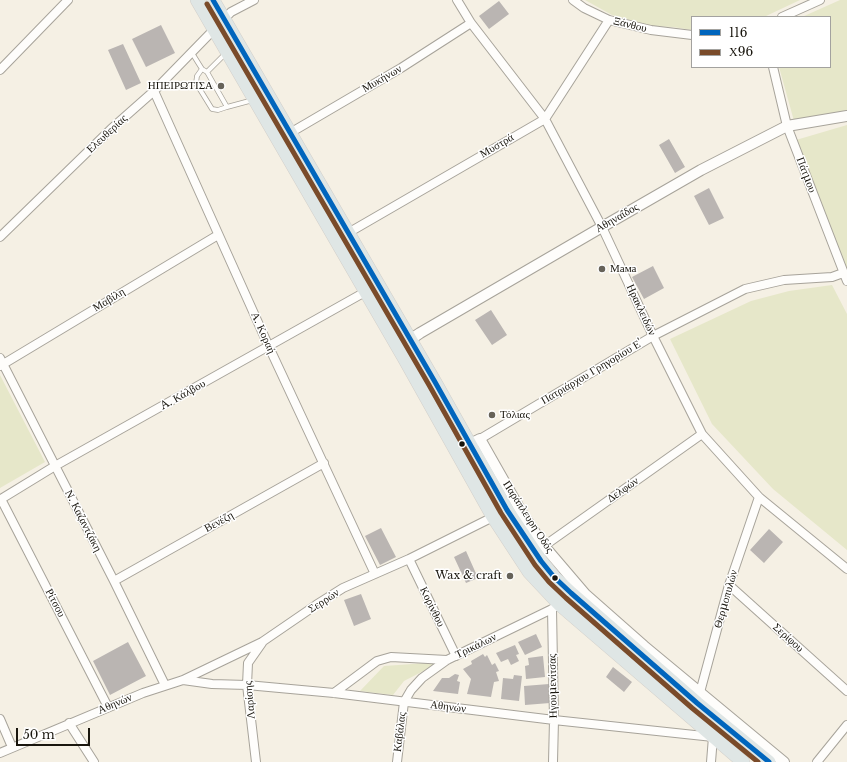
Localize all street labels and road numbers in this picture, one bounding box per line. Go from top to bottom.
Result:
street label: Ξάνθου [612,14,648,36]
street label: Μυκήνων [360,62,404,96]
street label: Ελευθερίας [84,112,130,156]
street label: Μυστρά [478,131,516,161]
street label: Πάτμου [793,155,819,195]
street label: Αθηναΐδος [593,200,641,236]
street label: Ηρακλειδών [623,282,659,338]
street label: Μαβίλη [91,285,127,315]
street label: Α. Κοραή [248,310,278,356]
street label: Πατριάρχου Γρηγορίου Ε' [539,336,645,408]
street label: A. Κάλβου [158,377,208,413]
street label: Δελφών [605,474,641,506]
street label: Παράπλευρη Οδός [500,478,556,556]
street label: Ν. Καζαντζάκη [62,488,104,554]
street label: Βενέζη [202,509,236,535]
street label: Θερμοπυλών [711,568,741,630]
street label: Κορίνθου [417,585,447,629]
street label: Ρίτσου [42,586,68,620]
street label: Σερρών [306,586,342,616]
street label: Σερίφου [770,621,806,655]
street label: Τρικάλων [453,630,499,662]
street label: Ηγουμενίτσας [546,654,560,718]
street label: Λαρίσης [242,680,258,720]
street label: Αθηνών [96,691,134,717]
street label: Αθηνών [429,698,467,716]
street label: Καβάλας [391,711,409,753]

